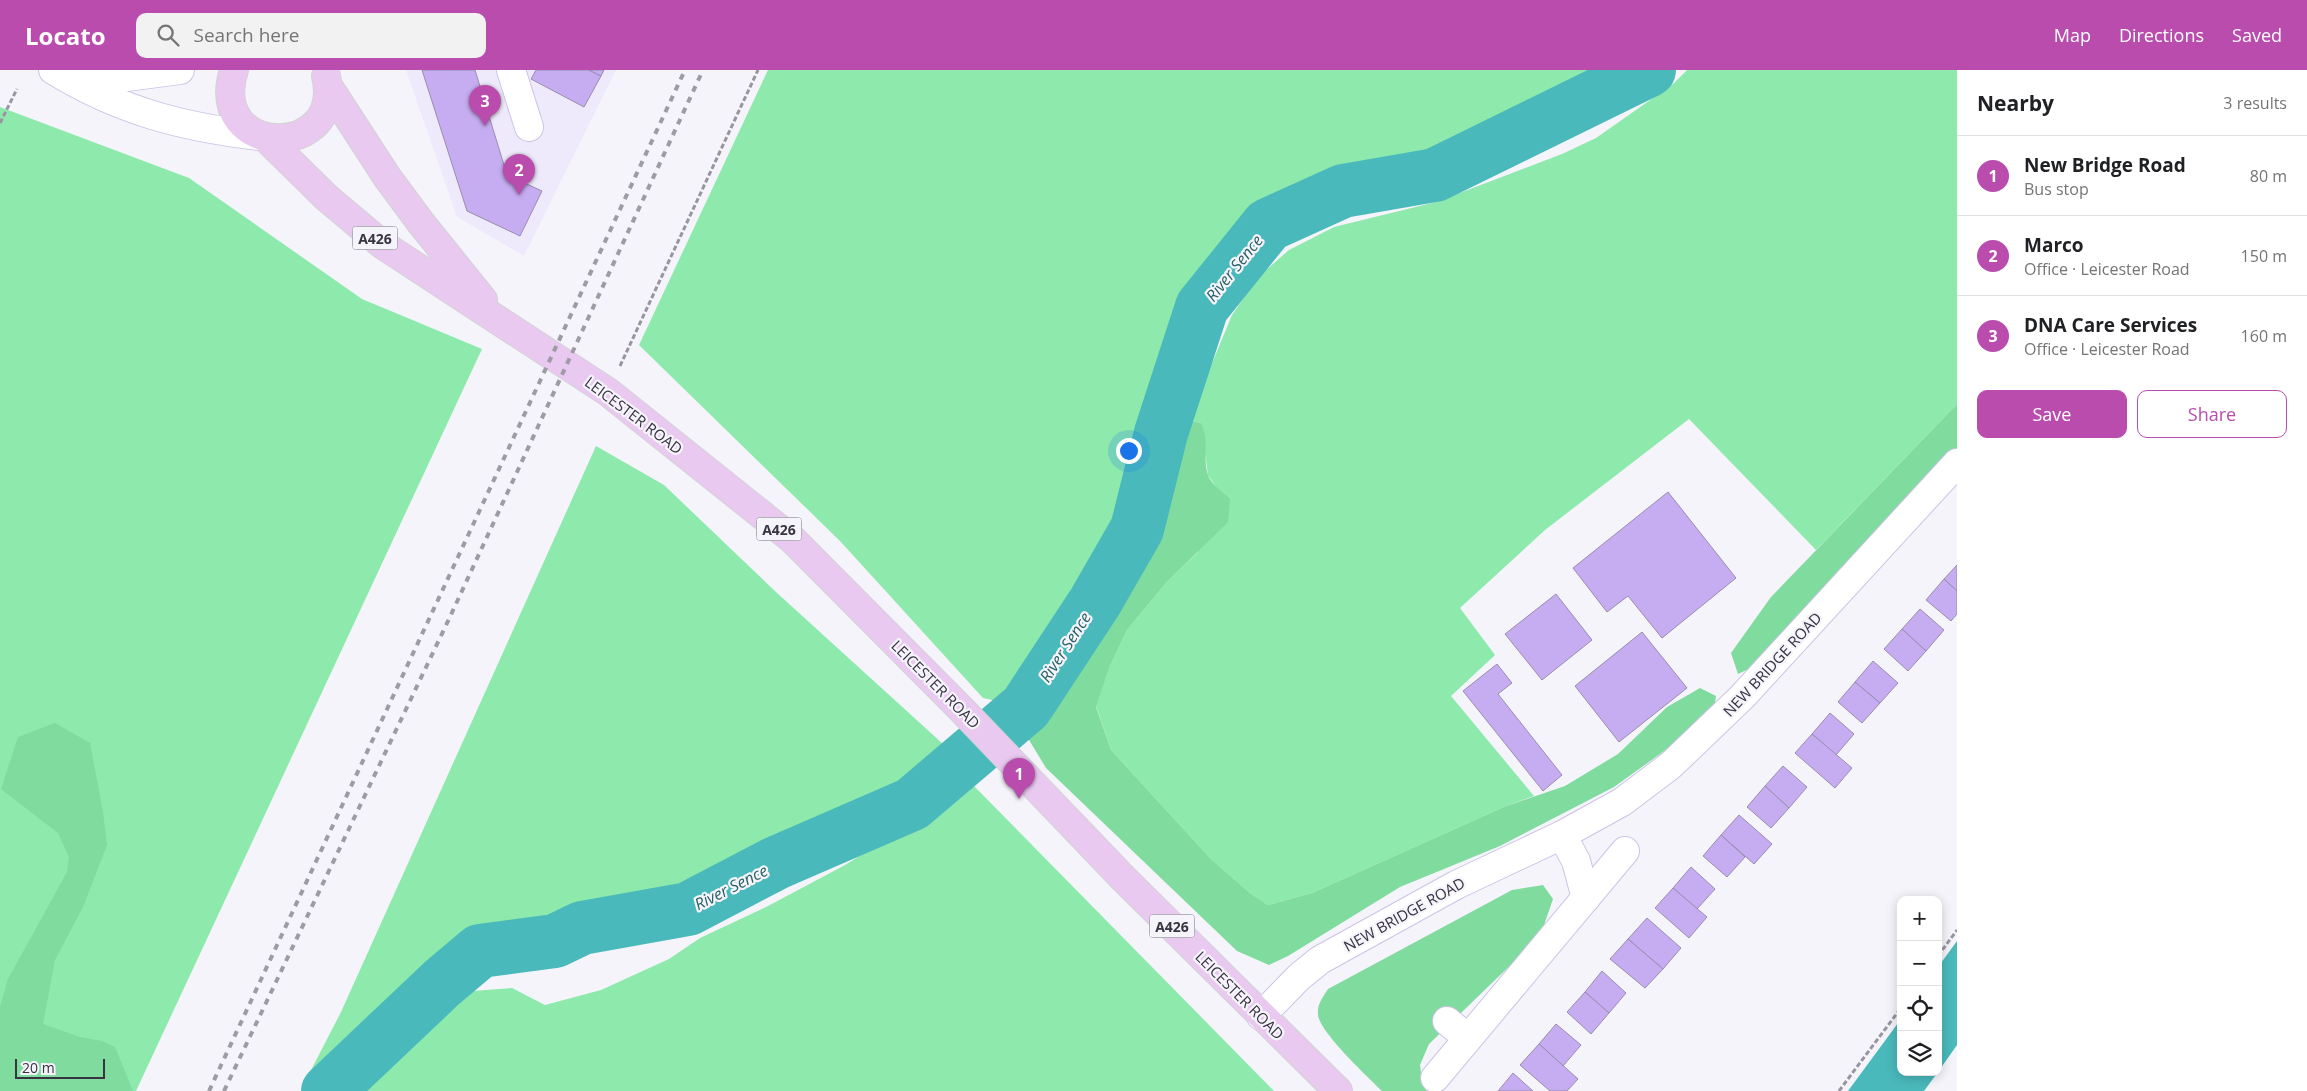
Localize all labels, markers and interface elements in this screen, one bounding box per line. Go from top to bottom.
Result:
search box [136,13,486,58]
text: Locato [25,19,106,52]
icon: search [154,21,182,49]
text: Search here [194,22,299,48]
text: Map [2054,23,2091,47]
text: Directions [2119,23,2204,47]
text: Saved [2232,23,2282,47]
pin: 3 [469,85,501,126]
text: Nearby [1977,89,2054,117]
text: 3 results [2223,92,2287,114]
text: New Bridge Road [2024,152,2186,178]
pin: 2 [503,154,535,195]
text: 1 [1988,165,1998,187]
text: 80 m [2250,165,2287,187]
text: Bus stop [2024,178,2089,200]
road number: A426 [352,226,398,250]
water label: River Sence [1200,230,1268,306]
text: Marco [2024,232,2084,258]
text: 2 [1988,245,1998,267]
text: 150 m [2241,245,2287,267]
text: Office · Leicester Road [2024,258,2190,280]
text: DNA Care Services [2024,312,2197,338]
text: 3 [1988,325,1998,347]
text: 160 m [2241,325,2287,347]
text: Office · Leicester Road [2024,338,2190,360]
street label: LEICESTER ROAD [581,372,687,458]
button: Save [1977,390,2127,438]
button: Share [2137,390,2287,438]
your location [1116,438,1142,464]
road number: A426 [756,518,802,540]
water label: River Sence [1034,608,1096,686]
street label: NEW BRIDGE ROAD [1718,608,1826,720]
street label: LEICESTER ROAD [887,635,985,733]
pin: 1 [1003,758,1035,799]
water label: River Sence [691,859,771,915]
street label: NEW BRIDGE ROAD [1340,872,1468,956]
map controls [1897,896,1942,1076]
button: + [1897,896,1942,941]
road number: A426 [1150,914,1194,938]
button: − [1897,941,1942,986]
street label: LEICESTER ROAD [1191,946,1289,1044]
button: locate [1897,986,1942,1031]
button: layers [1897,1031,1942,1076]
scale bar [15,1056,105,1079]
text: 20 m [22,1058,55,1077]

